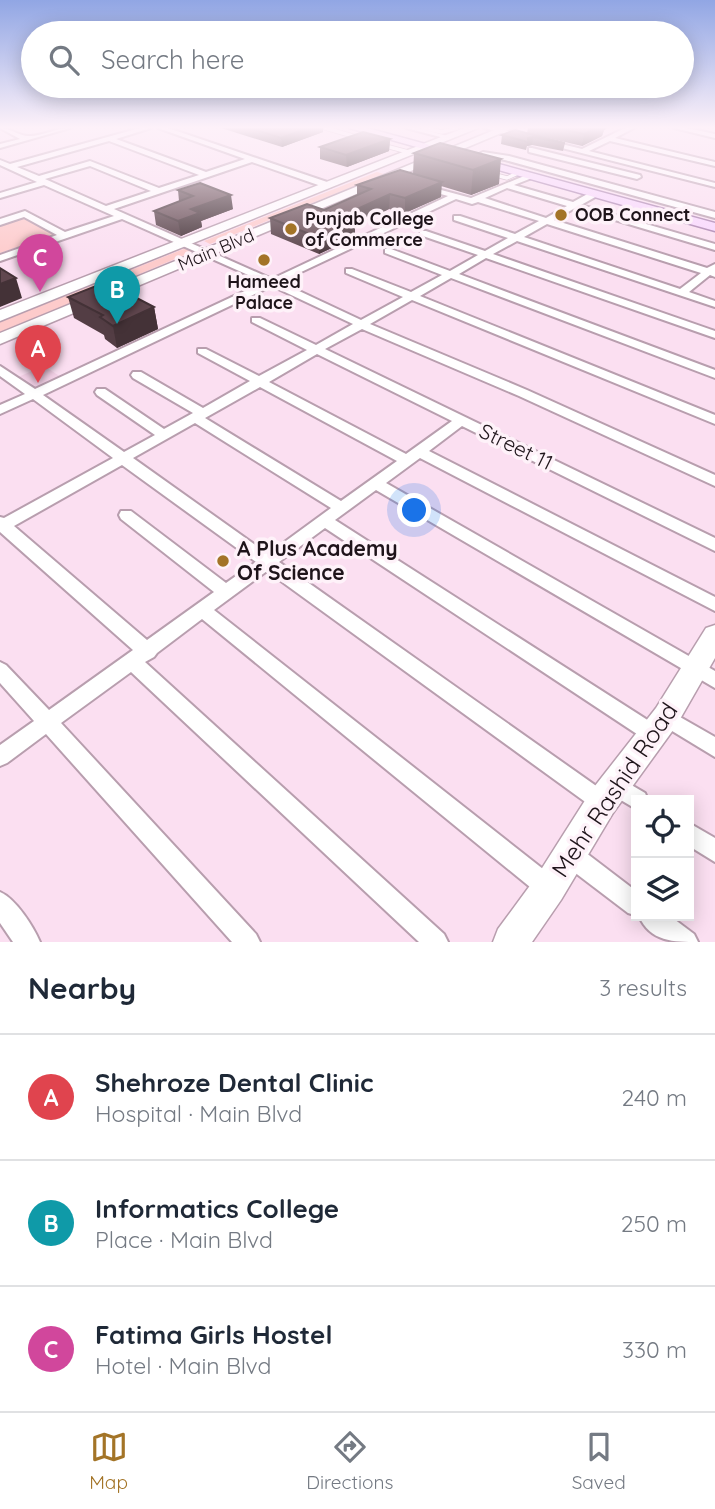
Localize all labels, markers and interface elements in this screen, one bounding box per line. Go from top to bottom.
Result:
search box [21,21,694,98]
icon: search [45,41,83,79]
text: Search here [101,43,245,76]
place label: OOB Connect [575,203,690,226]
place label: Punjab College of Commerce [305,207,434,251]
marker: OOB Connect [553,207,569,223]
marker: Punjab College of Commerce [283,221,299,237]
street label: Main Blvd [174,223,257,276]
pin: C [17,234,63,292]
marker: Hameed Palace [256,252,272,268]
pin: B [94,266,140,324]
place label: Hameed Palace [227,270,301,314]
pin: A [15,325,61,383]
street label: Street 11 [475,417,557,475]
your location [397,493,431,527]
place label: A Plus Academy Of Science [237,535,398,585]
marker: A Plus Academy Of Science [215,553,231,569]
street label: Mehr Rashid Road [545,696,684,882]
map controls [631,795,694,921]
button: locate [631,795,694,858]
button: layers [631,858,694,921]
text: Nearby [28,969,136,1007]
text: 3 results [599,973,687,1002]
text: Shehroze Dental Clinic [95,1066,373,1099]
text: A [44,1083,58,1112]
text: 240 m [622,1083,687,1112]
text: Hospital · Main Blvd [95,1099,302,1128]
text: Informatics College [95,1192,339,1225]
text: B [43,1209,59,1238]
text: 250 m [621,1209,687,1238]
text: Place · Main Blvd [95,1225,273,1254]
text: Fatima Girls Hostel [95,1318,332,1351]
text: C [44,1335,58,1364]
text: 330 m [622,1335,687,1364]
text: Hotel · Main Blvd [95,1351,272,1380]
tab: Map [89,1428,128,1494]
tab: Directions [306,1428,393,1494]
tab: Saved [572,1428,626,1494]

